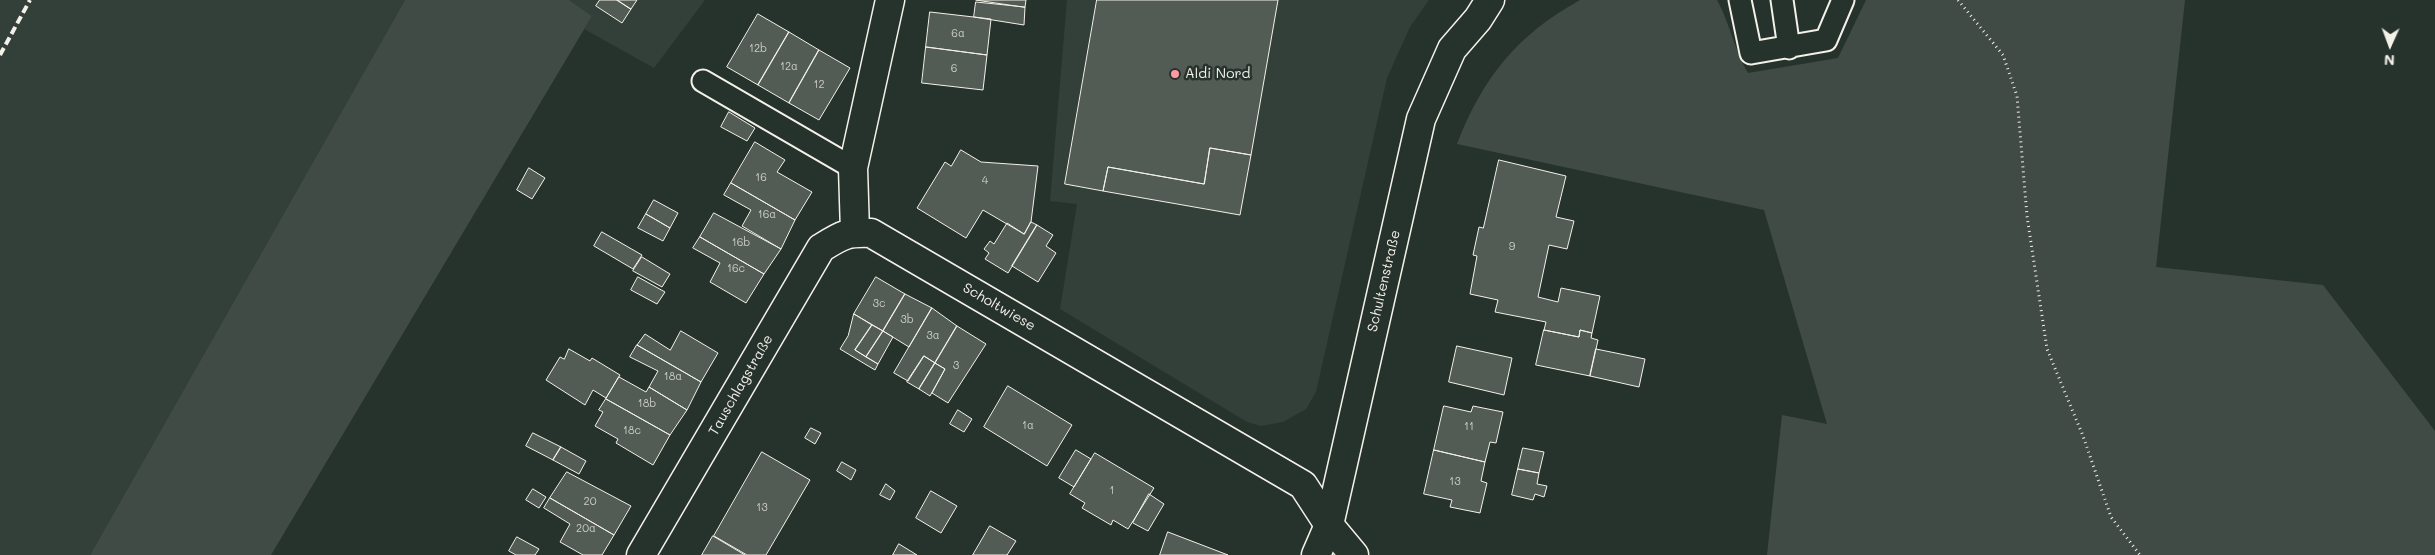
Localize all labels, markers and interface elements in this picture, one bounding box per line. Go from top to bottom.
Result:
north arrow [2365,20,2415,70]
house number: 6a [951,27,965,41]
house number: 12b [749,42,767,56]
text: N [2384,51,2395,70]
house number: 12a [780,60,798,74]
house number: 6 [951,62,957,76]
place label: Aldi Nord [1185,66,1250,82]
marker: Aldi Nord [1169,68,1181,80]
house number: 12 [813,78,825,92]
house number: 16 [755,171,767,185]
house number: 4 [982,174,988,188]
house number: 16a [758,208,776,222]
street label: Schultenstraße [1364,228,1404,334]
house number: 16b [732,236,750,250]
house number: 9 [1509,240,1515,254]
house number: 16c [727,262,745,276]
street label: Scholtwiese [960,279,1038,335]
house number: 3c [873,297,885,311]
house number: 3b [900,313,914,327]
house number: 3a [926,329,940,343]
street label: Tauschlagstraße [705,332,777,438]
house number: 3 [953,359,959,373]
house number: 18a [664,370,682,384]
house number: 18b [638,397,656,411]
house number: 1a [1022,419,1034,433]
house number: 11 [1464,420,1474,434]
house number: 18c [623,424,641,438]
house number: 13 [1449,475,1461,489]
house number: 1 [1110,484,1114,498]
house number: 20 [584,495,596,509]
house number: 13 [756,501,768,515]
house number: 20a [576,522,596,536]

